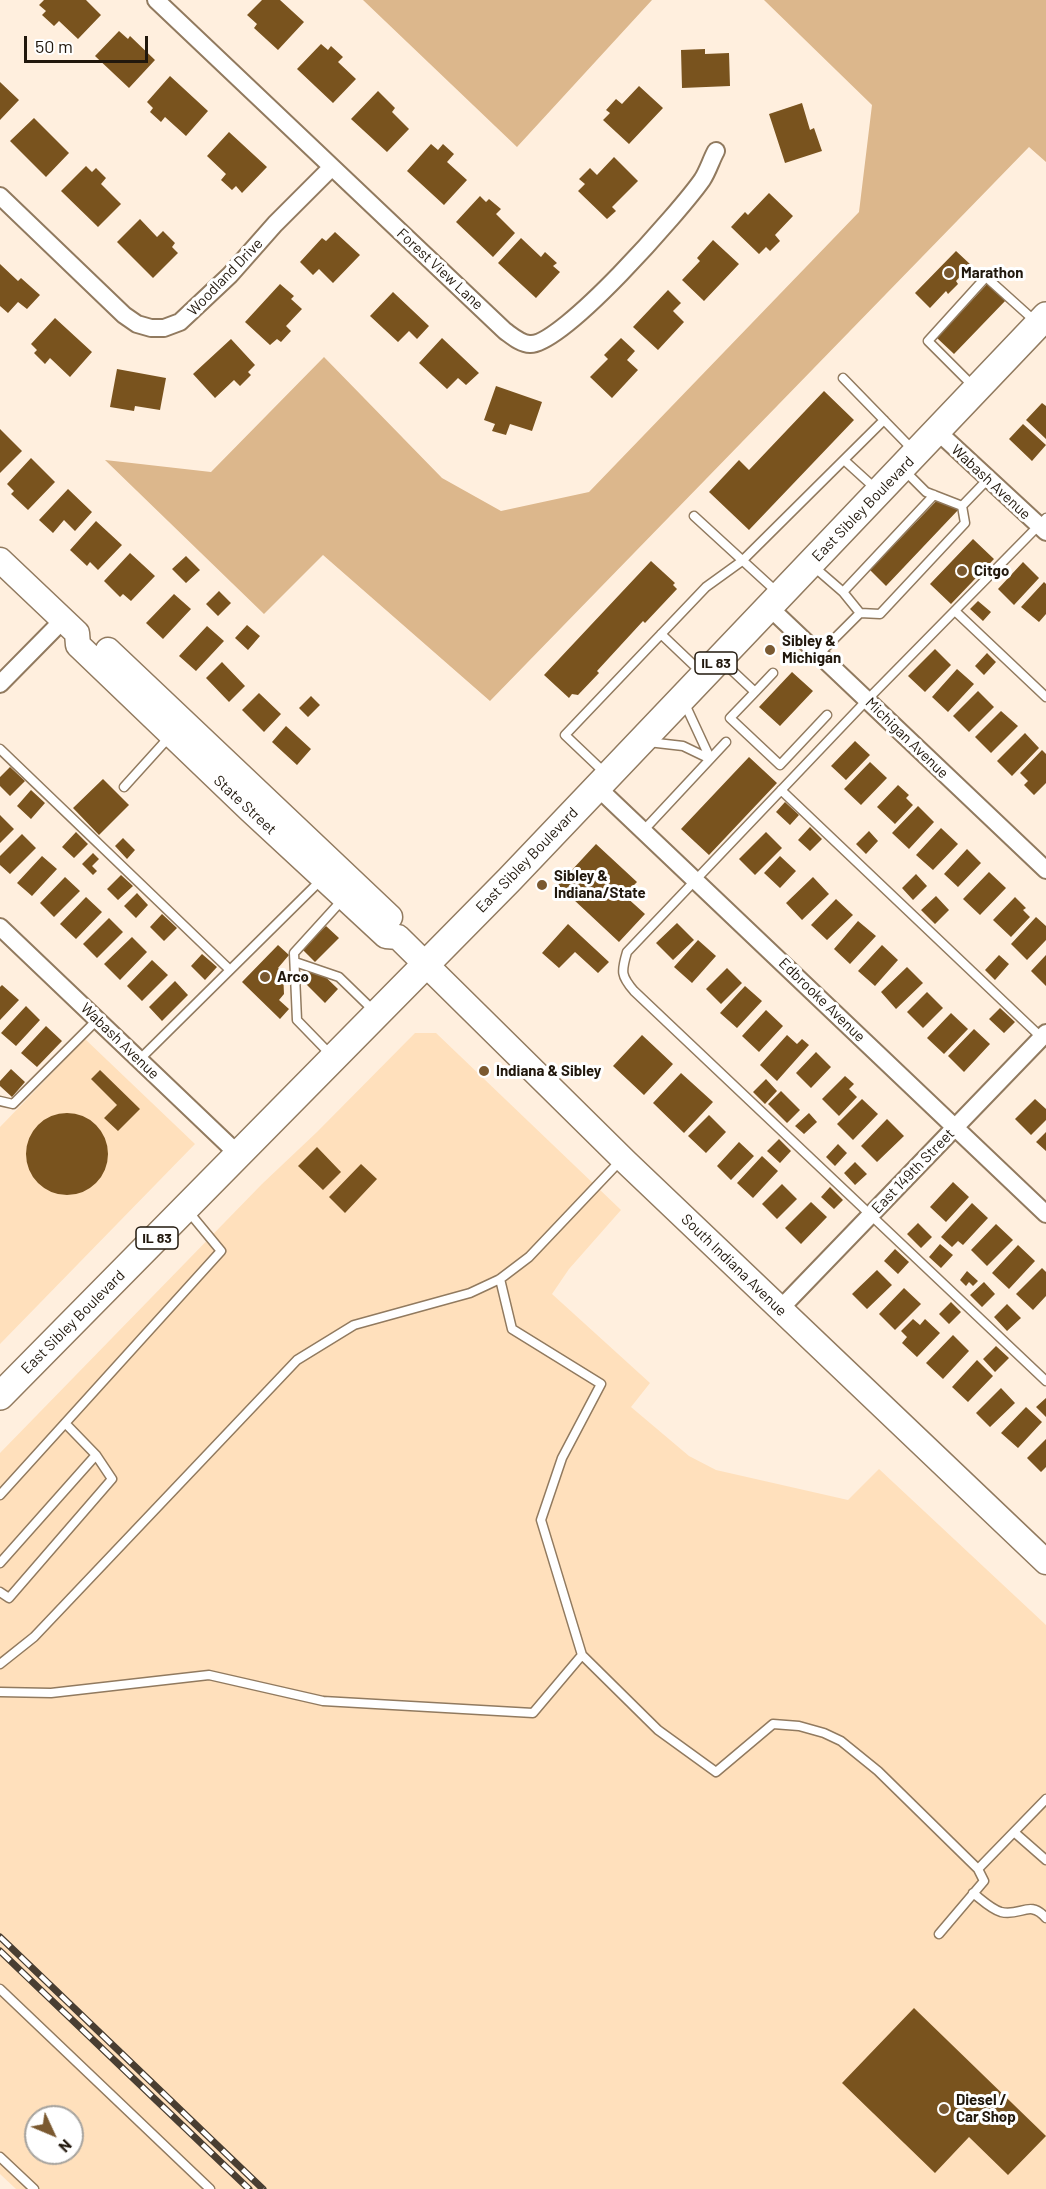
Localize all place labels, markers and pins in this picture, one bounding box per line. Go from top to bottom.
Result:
place label: Marathon [961,264,1023,282]
marker: Marathon [942,266,956,280]
place label: Citgo [974,562,1009,580]
marker: Citgo [955,564,969,578]
place label: Sibley & Michigan [782,632,841,667]
marker: Sibley & Michigan [763,643,777,657]
place label: Sibley & Indiana/State [554,867,646,902]
marker: Sibley & Indiana/State [535,878,549,892]
place label: Arco [277,968,309,986]
marker: Arco [258,970,272,984]
place label: Indiana & Sibley [496,1062,601,1080]
marker: Indiana & Sibley [477,1064,491,1078]
place label: Diesel / Car Shop [956,2091,1016,2126]
marker: Diesel / Car Shop [937,2102,951,2116]

